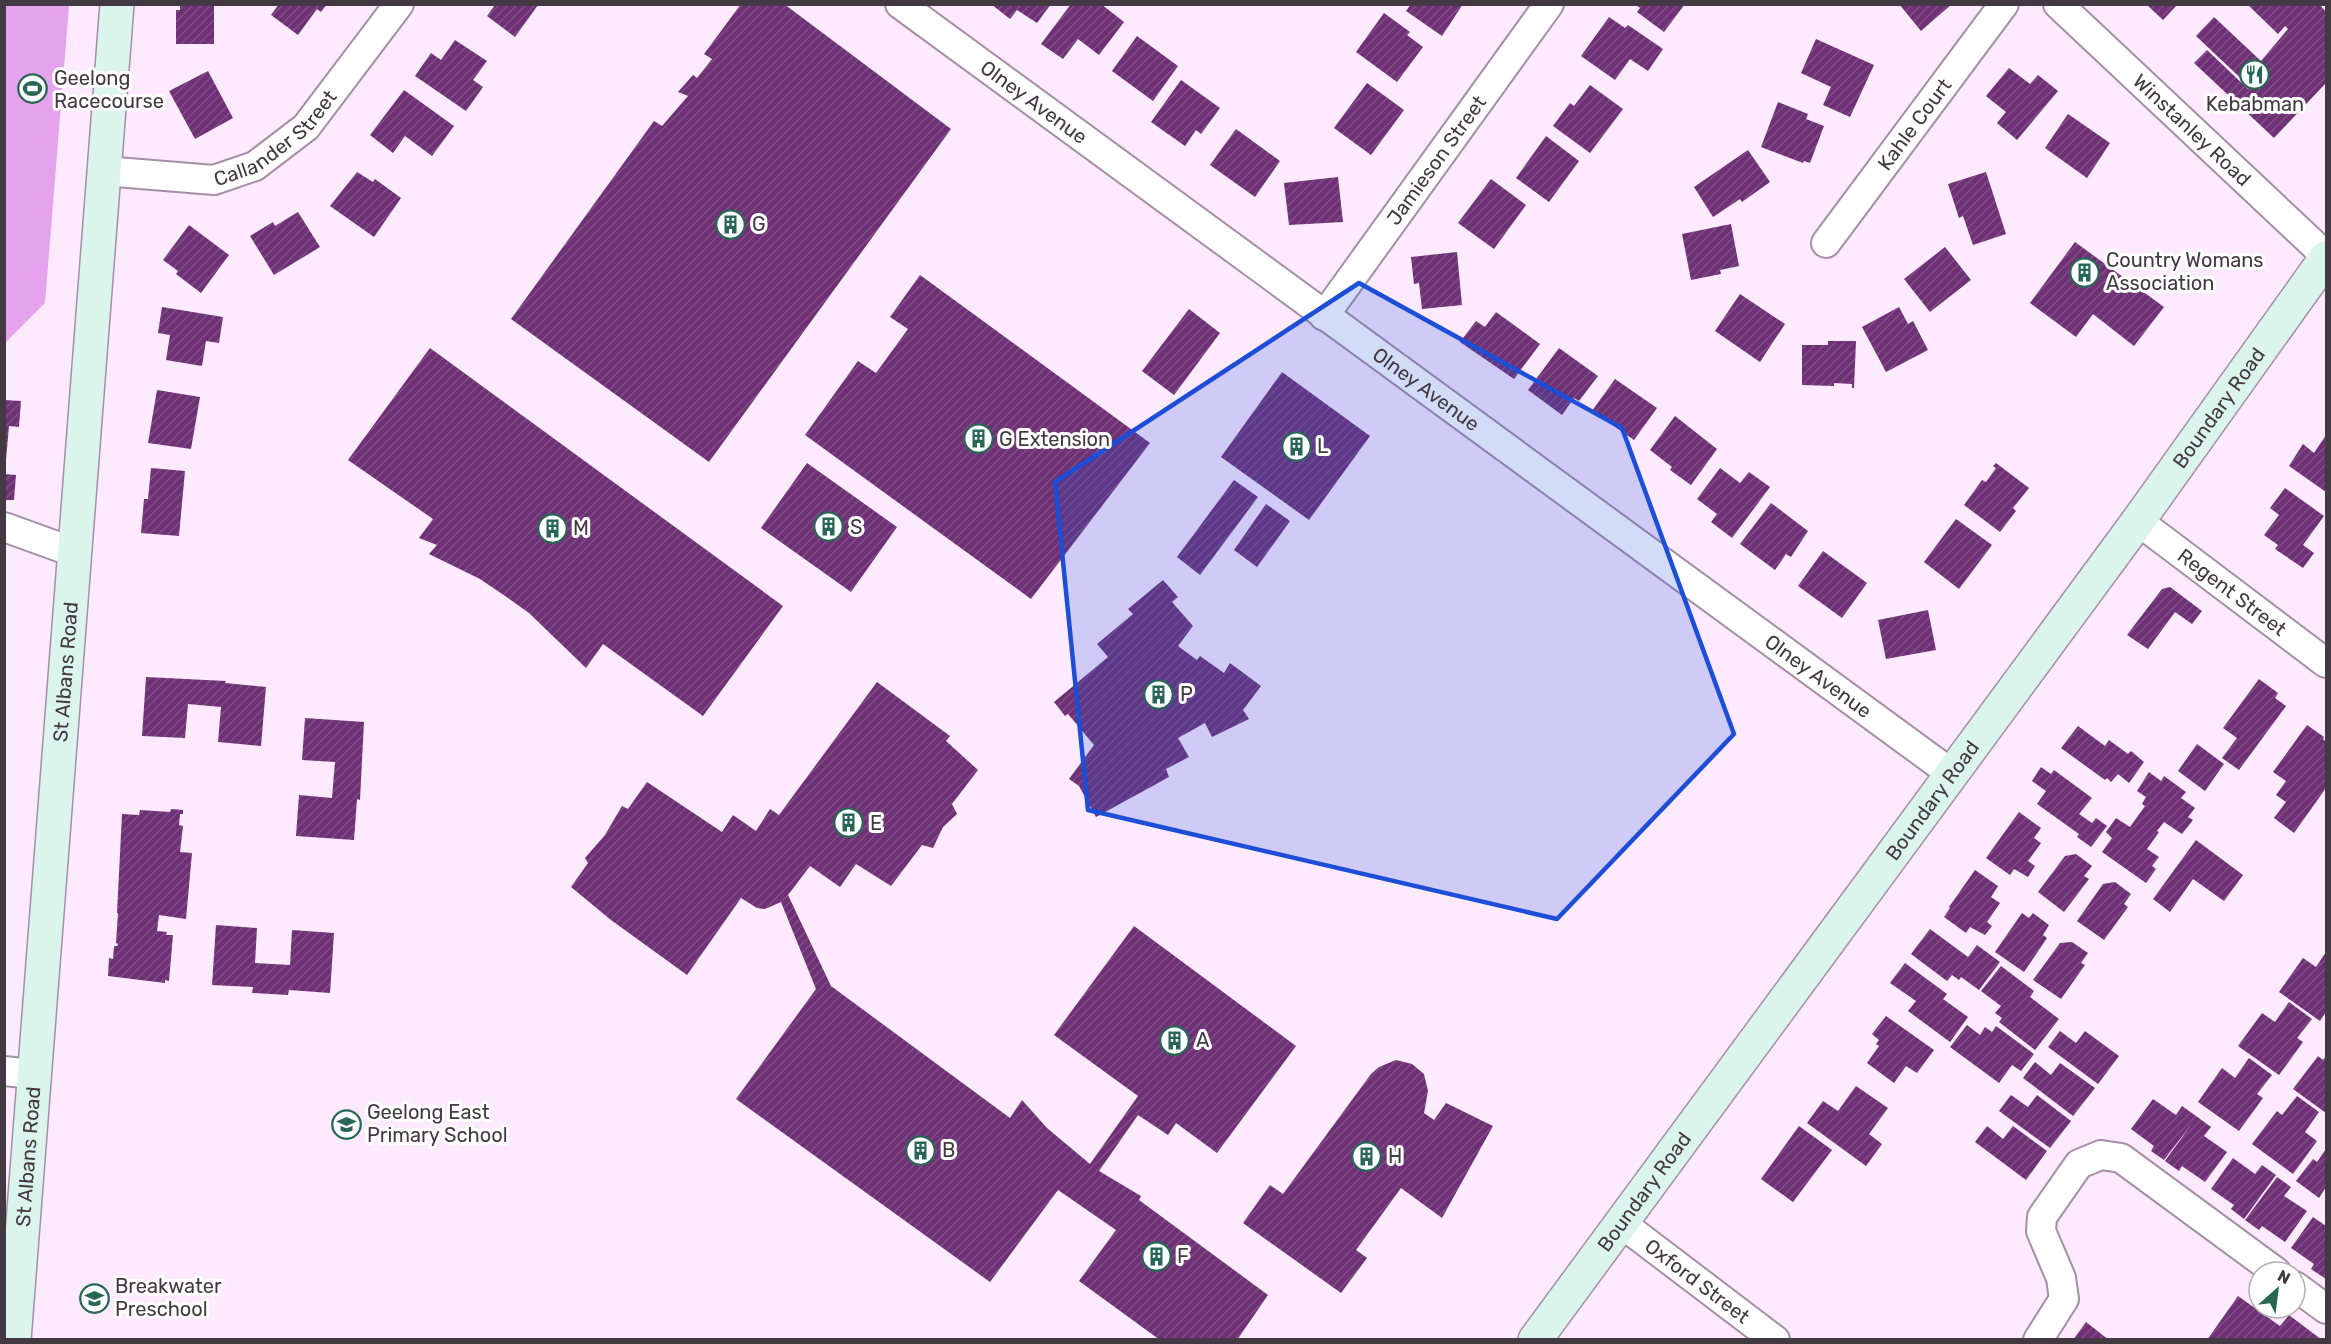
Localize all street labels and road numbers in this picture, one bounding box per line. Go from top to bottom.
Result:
street label: Olney Avenue [976,55,1092,149]
street label: Winstanley Road [2128,69,2256,191]
street label: Kahle Court [1872,74,1957,175]
street label: Callander Street [211,85,342,191]
street label: Jamieson Street [1382,91,1491,230]
street label: Olney Avenue [1368,342,1484,436]
street label: Boundary Road [2168,343,2270,473]
street label: Regent Street [2173,543,2291,641]
street label: St Albans Road [48,601,83,743]
street label: Olney Avenue [1760,629,1876,723]
street label: Boundary Road [1880,736,1984,865]
street label: St Albans Road [11,1086,46,1228]
street label: Boundary Road [1592,1127,1696,1256]
street label: Oxford Street [1640,1234,1755,1329]

